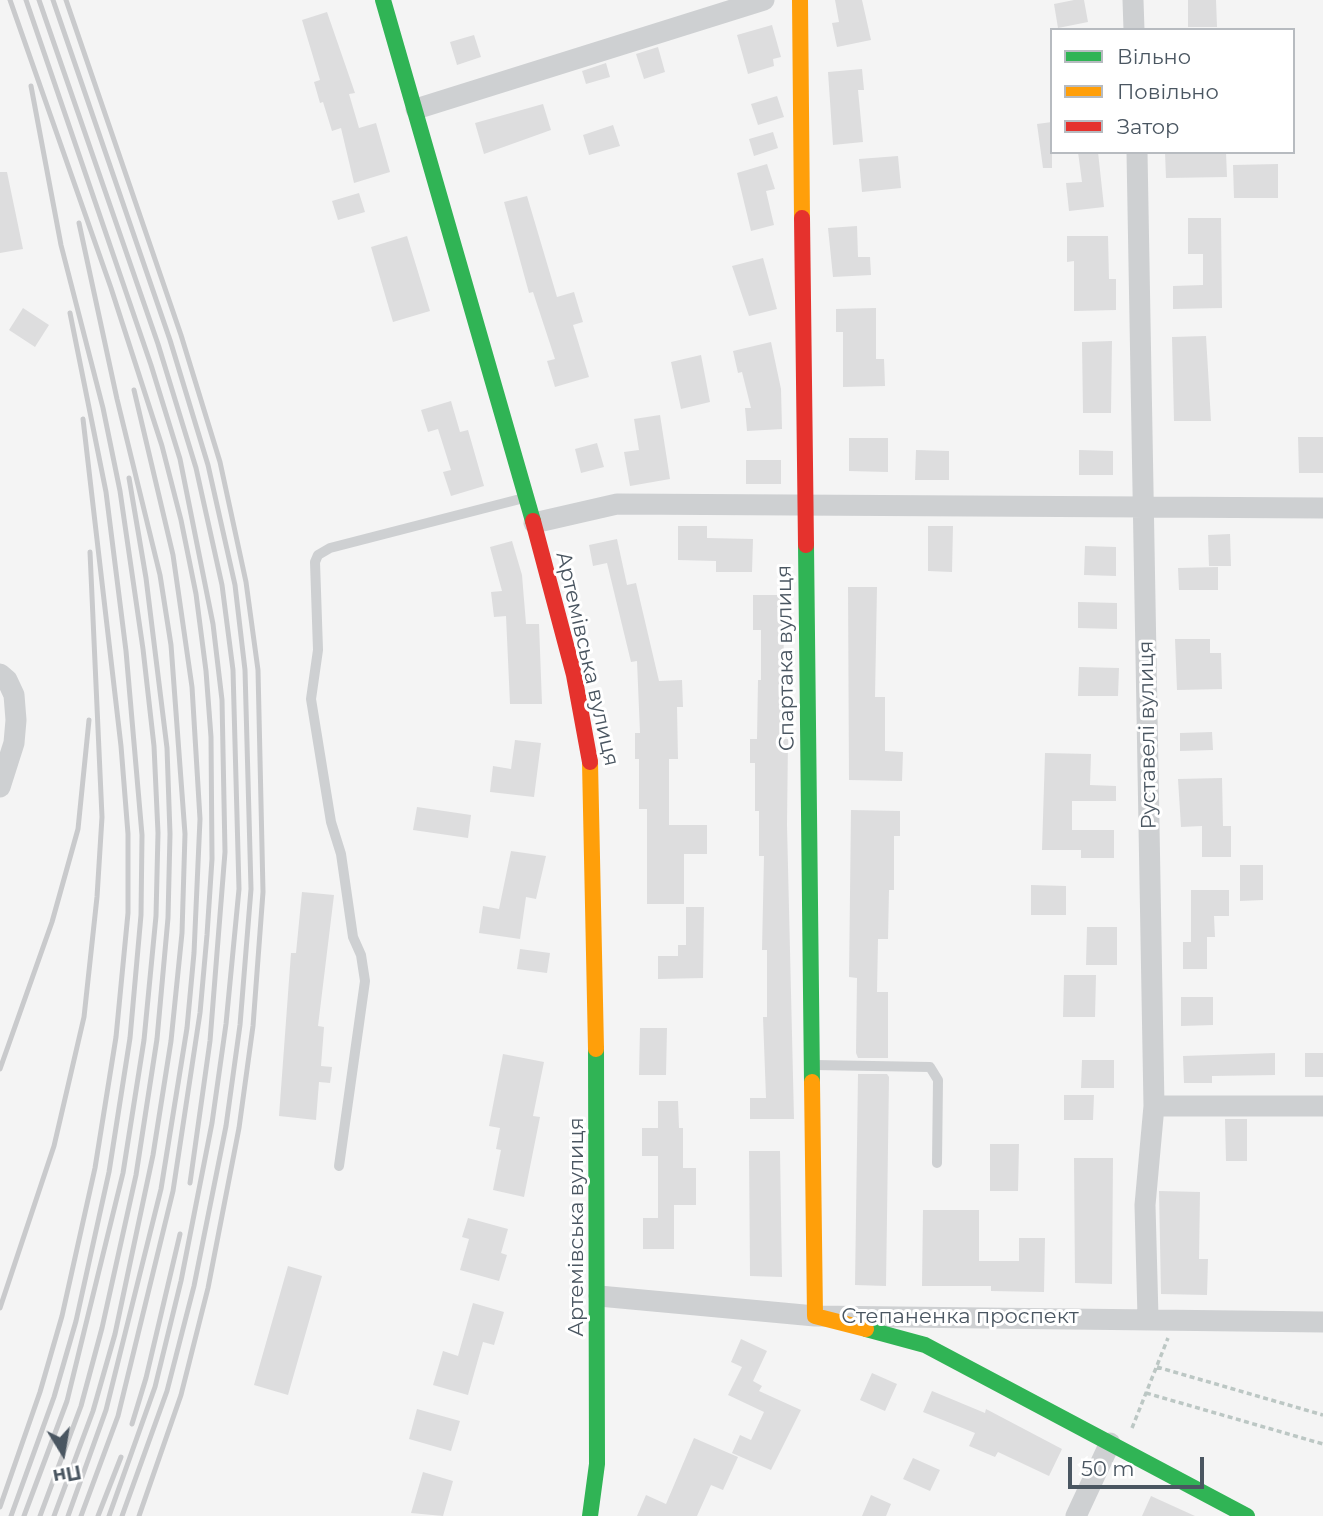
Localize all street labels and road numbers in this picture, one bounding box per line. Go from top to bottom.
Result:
street label: Артемівська вулиця [550,549,624,769]
street label: Спартака вулиця [772,565,800,751]
street label: Руставелі вулиця [1134,640,1162,830]
street label: Артемівська вулиця [564,1117,590,1337]
street label: Степаненка проспект [841,1304,1079,1330]

